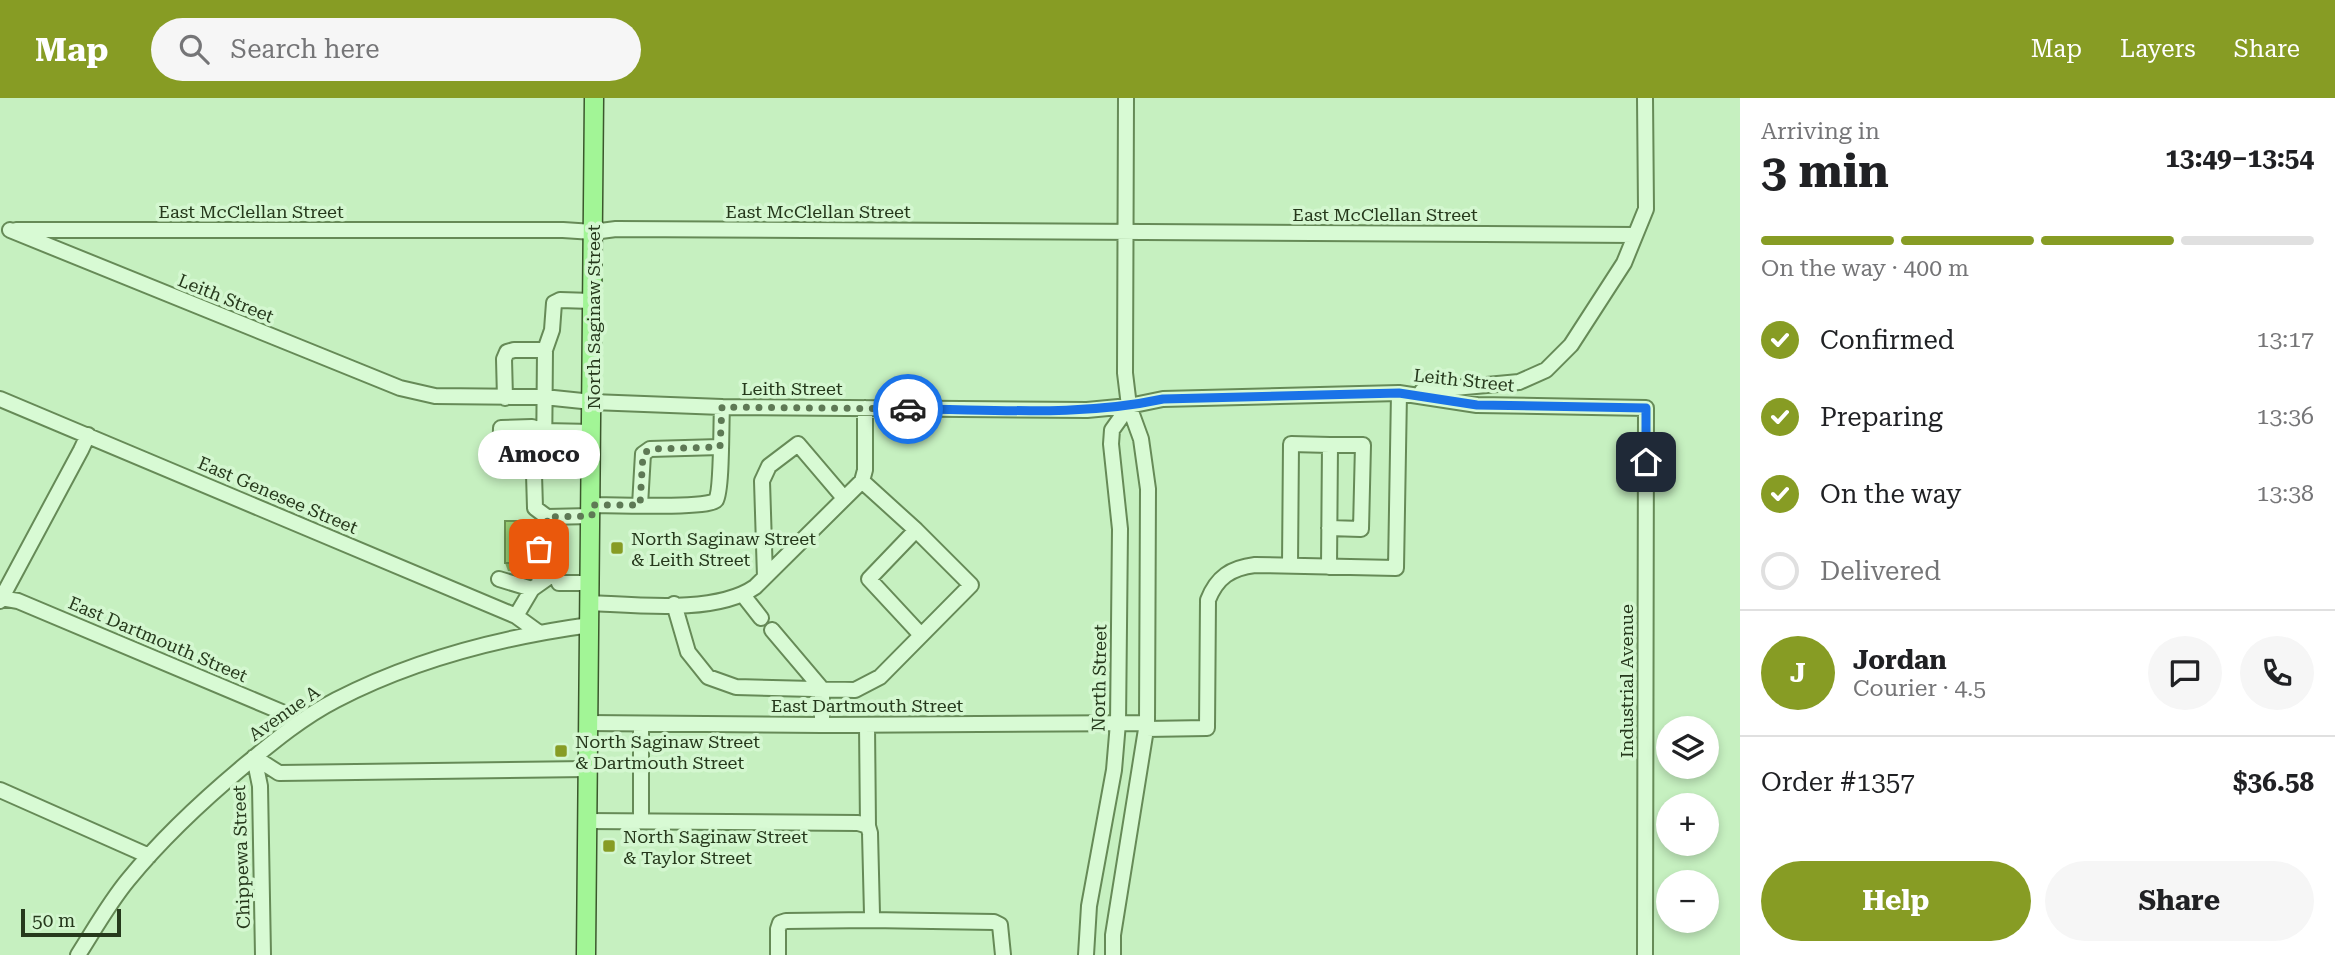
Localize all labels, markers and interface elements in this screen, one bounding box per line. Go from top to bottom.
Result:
search box [151,18,641,81]
text: Map [35,30,109,69]
icon: search [175,30,213,68]
text: Search here [231,34,380,64]
text: Map [2031,35,2082,63]
text: Layers [2120,35,2196,63]
text: Share [2234,35,2300,63]
text: Arriving in [1761,118,1880,145]
text: 13:49–13:54 [2165,143,2314,173]
text: 3 min [1761,144,1889,198]
street label: East McClellan Street [158,201,344,222]
street label: East McClellan Street [725,201,911,222]
street label: East McClellan Street [1292,204,1478,225]
street label: North Saginaw Street [583,224,604,409]
text: On the way · 400 m [1761,255,1969,282]
street label: Leith Street [175,269,277,327]
icon: check [1761,321,1799,359]
text: Confirmed [1820,325,1955,355]
text: 13:17 [2257,326,2314,353]
street label: Leith Street [1412,364,1516,396]
courier [873,374,943,444]
street label: Leith Street [741,378,843,399]
icon: car [889,390,927,428]
icon: check [1761,398,1799,436]
text: Preparing [1820,402,1943,432]
text: 13:36 [2257,403,2314,430]
callout: Amoco [478,430,600,479]
pin [1616,432,1676,492]
text: Amoco [498,441,580,468]
icon: home [1627,443,1665,481]
street label: East Genesee Street [195,452,361,538]
icon: check [1761,475,1799,513]
text: On the way [1820,479,1961,509]
text: 13:38 [2257,480,2314,507]
pin [509,519,569,579]
place label: North Saginaw Street & Leith Street [631,528,816,570]
icon: bag [520,530,558,568]
marker: North Saginaw Street & Leith Street [609,540,625,556]
text: Delivered [1820,556,1941,586]
street label: East Dartmouth Street [65,592,251,686]
street label: Industrial Avenue [1616,604,1637,758]
street label: North Street [1088,624,1110,732]
button: chat [2148,636,2222,710]
button: phone [2240,636,2314,710]
text: Jordan [1853,645,1947,675]
text: J [1790,658,1806,688]
text: Courier · 4.5 [1853,675,1986,702]
street label: Avenue A [245,681,324,745]
street label: East Dartmouth Street [771,695,964,716]
map controls [1656,716,1719,933]
button: layers [1656,716,1719,779]
place label: North Saginaw Street & Dartmouth Street [575,731,760,773]
marker: North Saginaw Street & Dartmouth Street [553,743,569,759]
text: Order #1357 [1761,767,1915,797]
text: $36.58 [2233,767,2314,797]
street label: Chippewa Street [228,784,254,929]
button: + [1656,793,1719,856]
place label: North Saginaw Street & Taylor Street [623,826,808,868]
marker: North Saginaw Street & Taylor Street [601,838,617,854]
button: Help [1761,861,2031,941]
button: Share [2045,861,2314,941]
button: − [1656,870,1719,933]
scale bar [21,906,121,938]
text: 50 m [32,909,75,932]

